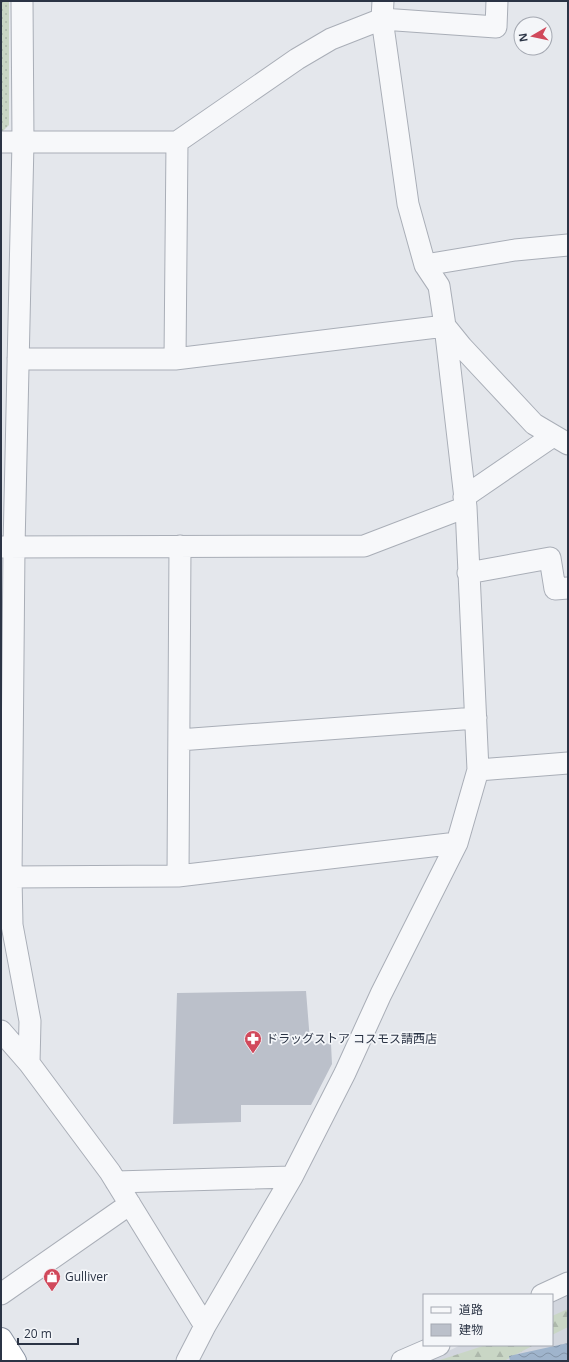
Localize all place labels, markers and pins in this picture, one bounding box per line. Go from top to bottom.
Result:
pharmacy icon: ドラッグストア コスモス請西店 [243,1029,263,1054]
place label: ドラッグストア コスモス請西店 [266,1030,437,1047]
shop icon: Gulliver [42,1267,62,1292]
place label: Gulliver [65,1268,108,1285]

